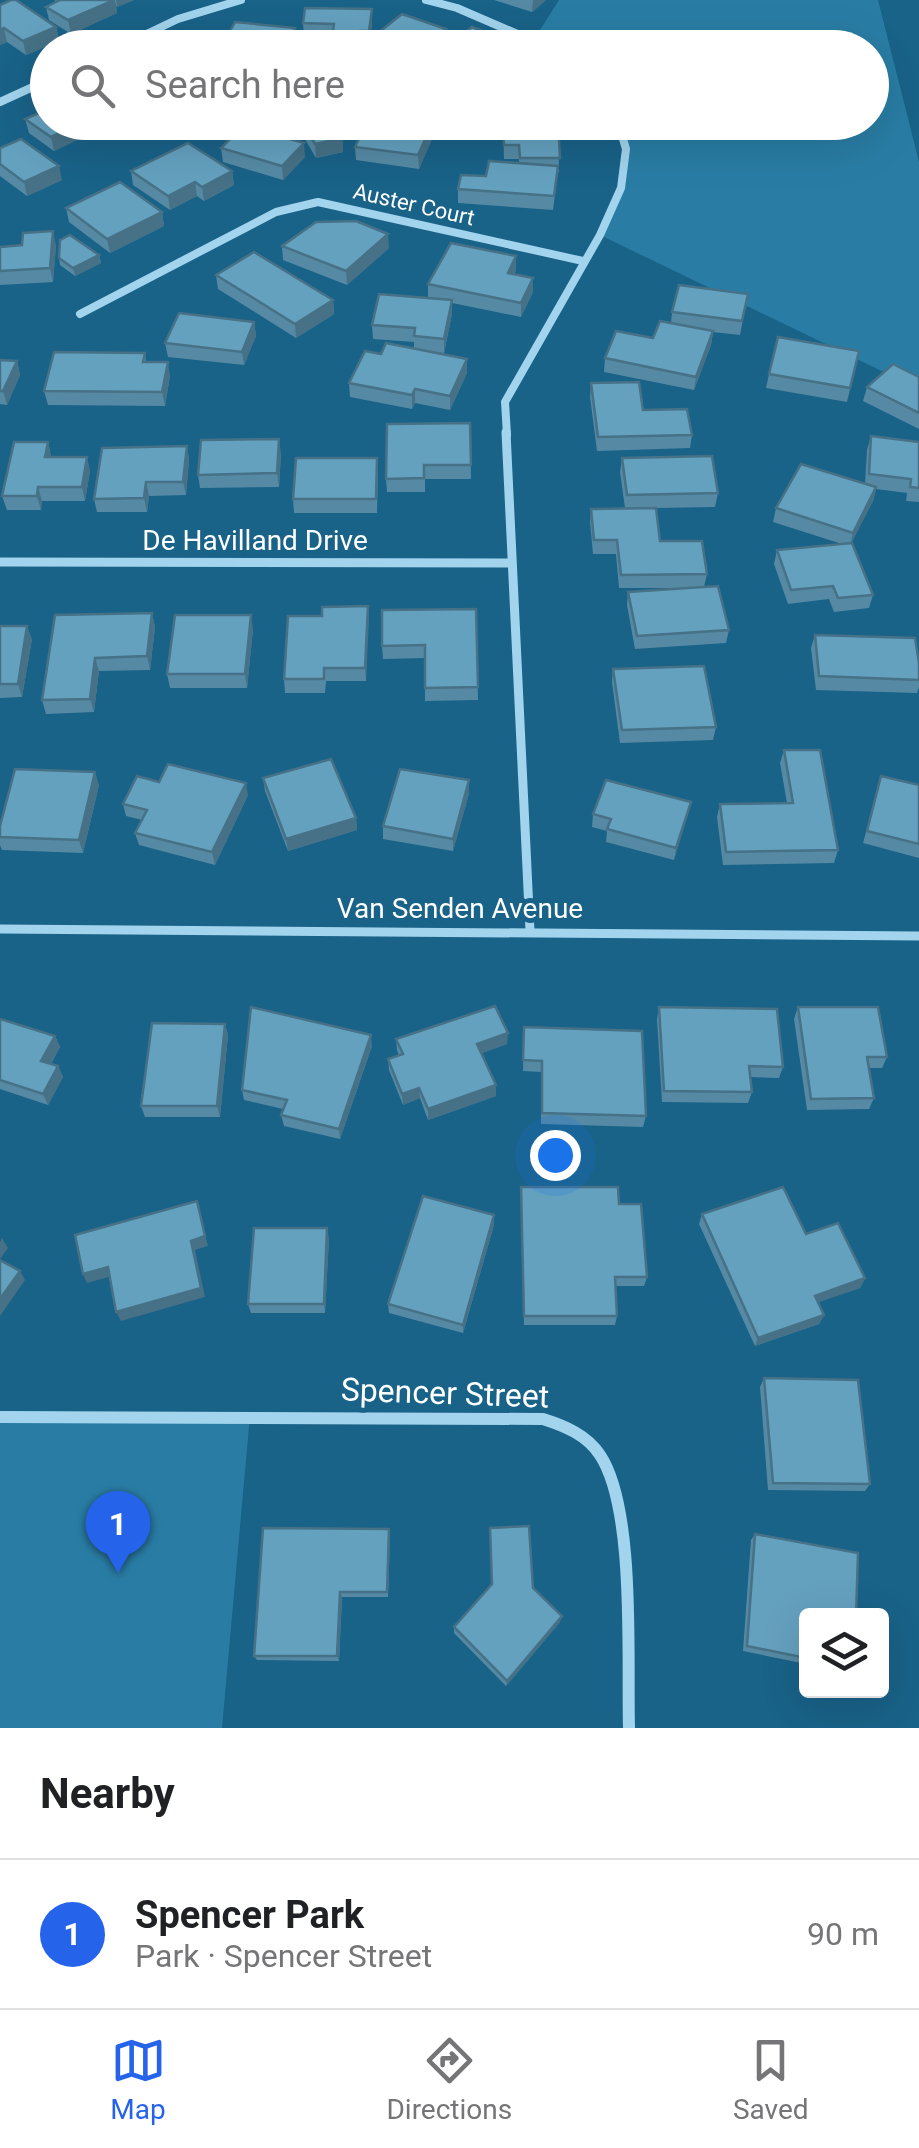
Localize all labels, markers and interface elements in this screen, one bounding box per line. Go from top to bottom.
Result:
search box [30,30,889,140]
icon: search [65,58,120,113]
text: Search here [145,63,345,107]
street label: Auster Court [351,178,477,231]
street label: De Havilland Drive [142,524,368,557]
street label: Van Senden Avenue [337,892,583,925]
your location [530,1130,581,1181]
street label: Spencer Street [340,1370,550,1416]
pin: 1 [86,1490,150,1573]
map controls [799,1608,889,1698]
button: layers [799,1608,889,1698]
text: Nearby [40,1769,175,1818]
text: Spencer Park [135,1893,364,1937]
text: 1 [63,1915,82,1953]
text: 90 m [807,1915,879,1953]
text: Park · Spencer Street [135,1937,432,1975]
tab: Map [110,2033,166,2126]
tab: Directions [386,2033,512,2126]
tab: Saved [733,2033,809,2126]

